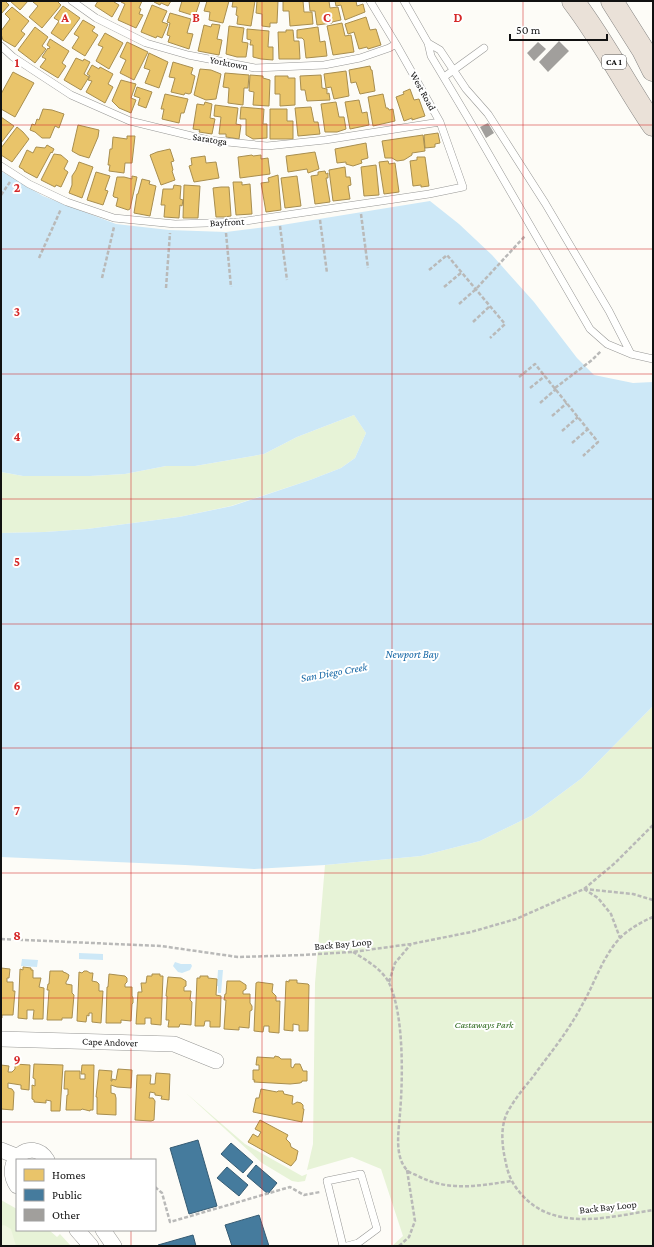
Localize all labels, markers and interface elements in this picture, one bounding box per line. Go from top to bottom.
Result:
text: A [60,10,69,25]
text: B [192,10,200,25]
text: C [323,10,331,25]
text: D [454,10,463,25]
scale bar [510,16,607,42]
text: 50 m [516,23,541,37]
street label: Yorktown [209,54,250,72]
text: 1 [15,55,20,70]
road number: CA 1 [602,55,626,69]
street label: West Road [408,70,438,113]
street label: Saratoga [192,131,228,147]
text: 2 [14,180,21,195]
street label: Bayfront [209,216,245,228]
text: 3 [14,304,20,319]
text: 4 [13,429,21,444]
text: 5 [14,554,20,569]
water label: Newport Bay [385,648,439,661]
water label: San Diego Creek [300,660,370,685]
text: 6 [13,678,21,693]
text: 7 [14,803,20,818]
text: 8 [13,928,21,943]
street label: Back Bay Loop [314,936,372,952]
park label: Castaways Park [455,1019,514,1030]
street label: Cape Andover [82,1036,138,1048]
text: 9 [13,1052,21,1067]
legend [16,1159,156,1231]
text: Homes [52,1168,86,1182]
text: Public [52,1188,82,1202]
street label: Back Bay Loop [579,1199,637,1215]
text: Other [52,1208,81,1222]

